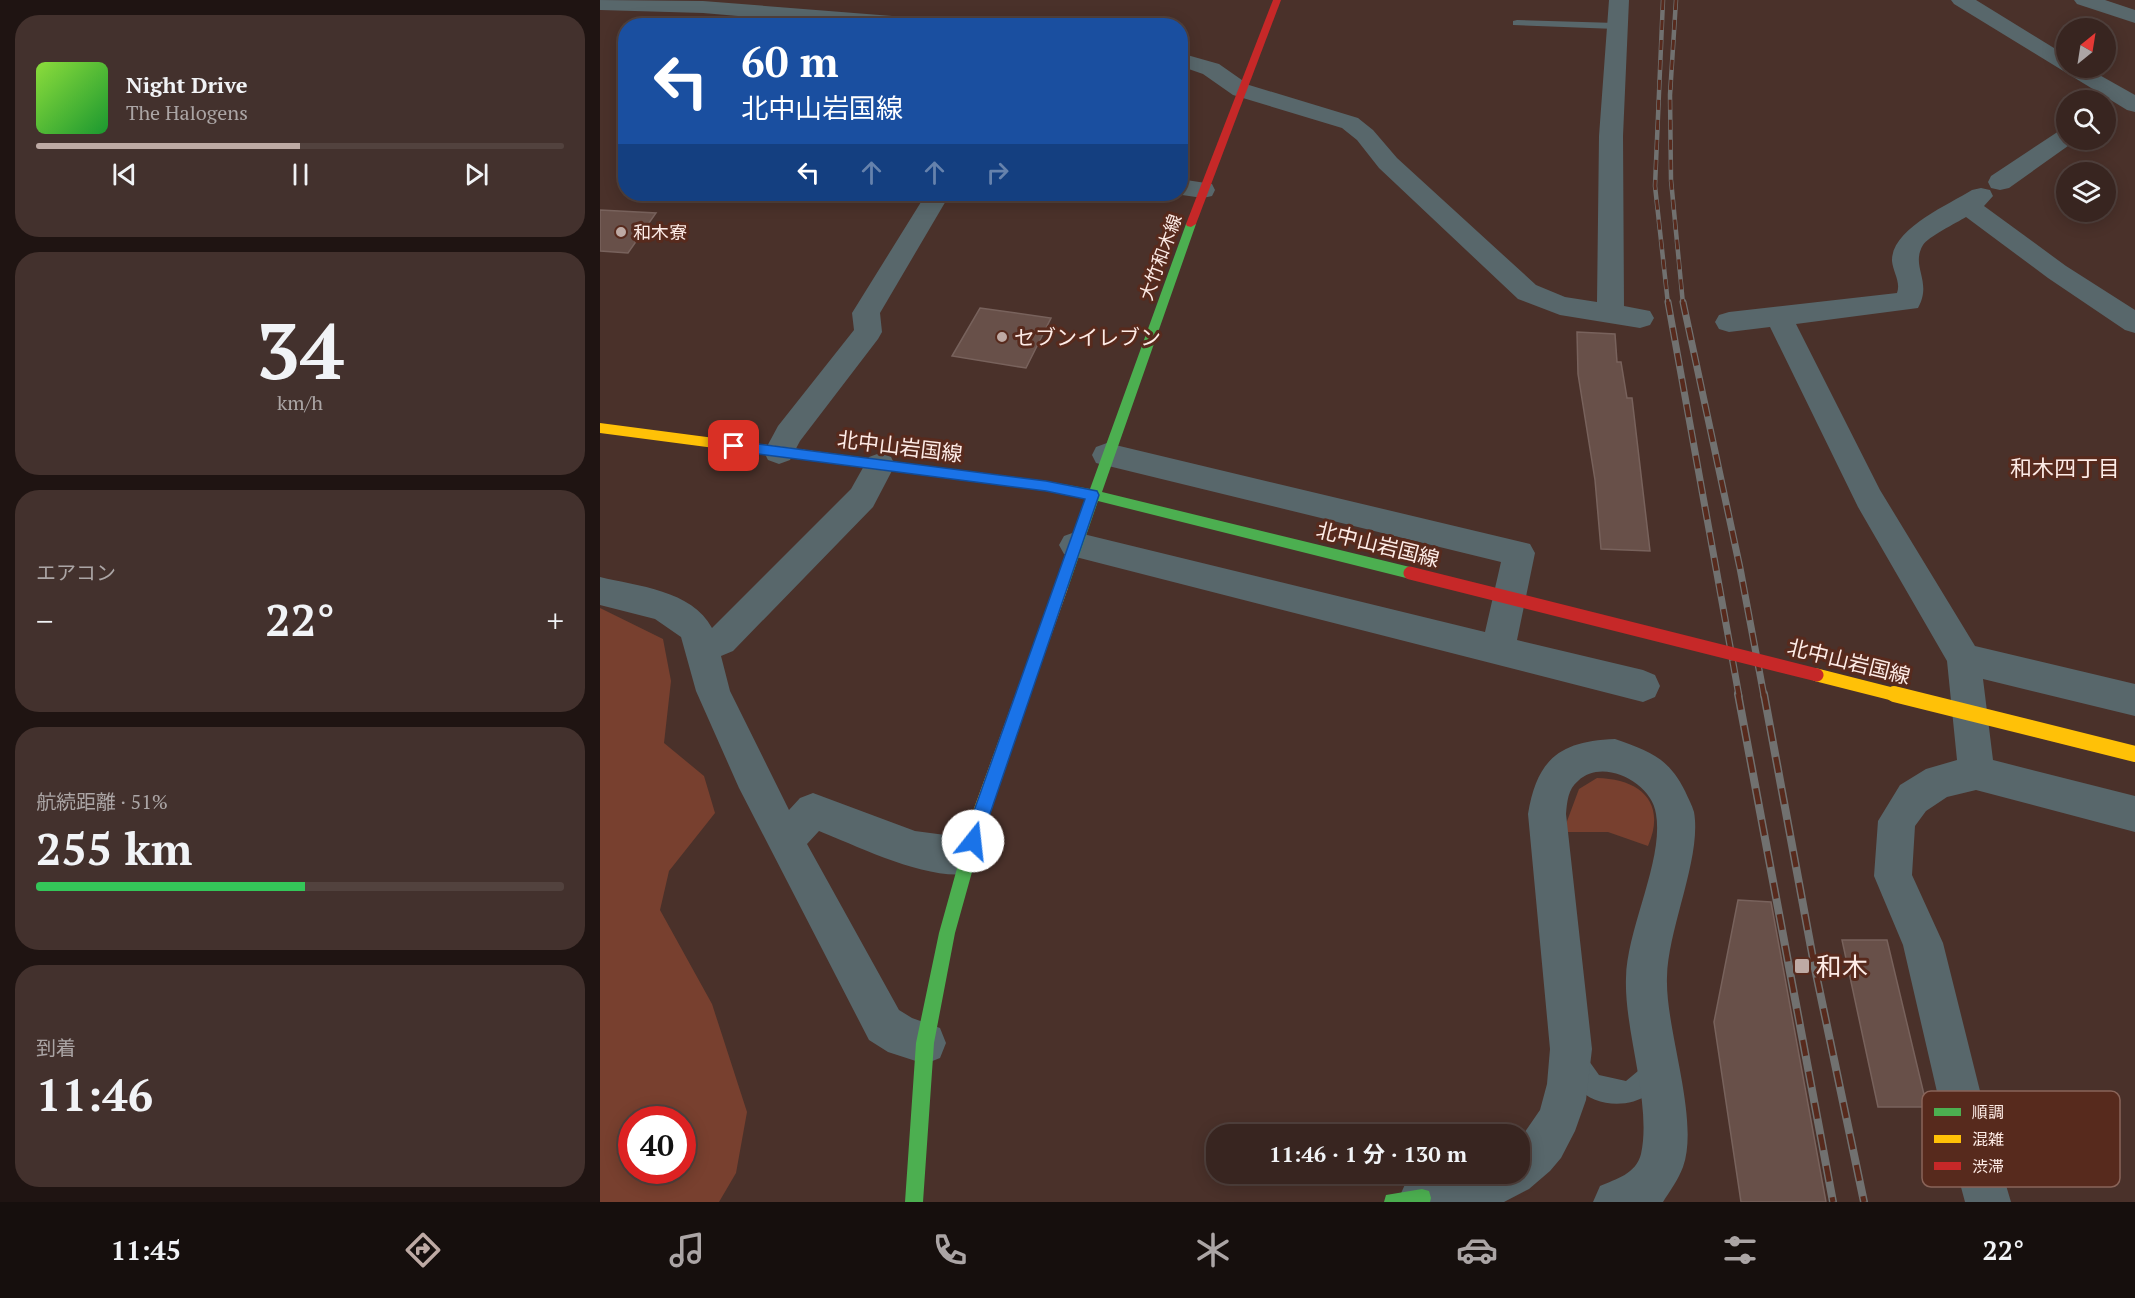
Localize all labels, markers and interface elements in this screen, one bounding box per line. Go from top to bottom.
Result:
north arrow [2056,18,2116,78]
map controls [2056,18,2116,222]
text: 60 m [741,33,839,89]
icon: left [642,42,720,120]
text: Night Drive [126,70,248,99]
text: 北中山岩国線 [741,90,903,126]
button: search [2056,90,2116,150]
text: The Halogens [126,99,248,126]
icon: left [792,156,825,189]
icon: ahead [855,156,888,189]
icon: ahead [918,156,951,189]
icon: right [981,156,1014,189]
icon: previous [108,158,141,191]
icon: pause [284,158,317,191]
icon: next [460,158,493,191]
button: layers [2056,162,2116,222]
street label: 大竹和木線 [1133,211,1187,303]
place label: 和木寮 [633,220,687,244]
marker: 和木寮 [614,225,628,239]
text: 34 [256,298,344,401]
place label: セブンイレブン [1014,323,1161,351]
marker: セブンイレブン [995,330,1009,344]
text: km/h [277,389,323,416]
pin [708,420,759,471]
street label: 北中山岩国線 [836,424,964,468]
icon: arrive [717,429,750,462]
district label: 和木四丁目 [2010,453,2120,482]
street label: 北中山岩国線 [1313,515,1443,573]
text: エアコン [36,559,116,586]
text: 22° [265,589,335,649]
text: − [36,599,54,642]
text: + [546,599,564,642]
street label: 北中山岩国線 [1784,632,1914,690]
text: 航続距離 · 51% [36,788,168,815]
position arrow [941,809,1005,873]
text: 255 km [36,818,192,878]
place label: 和木 [1816,949,1868,983]
marker: 和木 [1793,957,1811,975]
text: 到着 [36,1034,76,1061]
text: 11:46 [36,1064,153,1124]
legend [1922,1091,2120,1187]
text: 順調 [1972,1101,2004,1123]
speed limit sign: 40 [618,1106,696,1184]
text: 混雑 [1972,1128,2004,1150]
text: 11:46 · 1 分 · 130 m [1269,1139,1467,1168]
text: 渋滞 [1972,1155,2004,1177]
icon: directions [402,1229,444,1271]
icon: music [666,1229,708,1271]
icon: phone [929,1229,971,1271]
icon: climate [1192,1229,1234,1271]
icon: car [1456,1229,1498,1271]
icon: filters [1719,1229,1761,1271]
text: 11:45 [111,1232,181,1268]
text: 22° [1983,1232,2024,1268]

